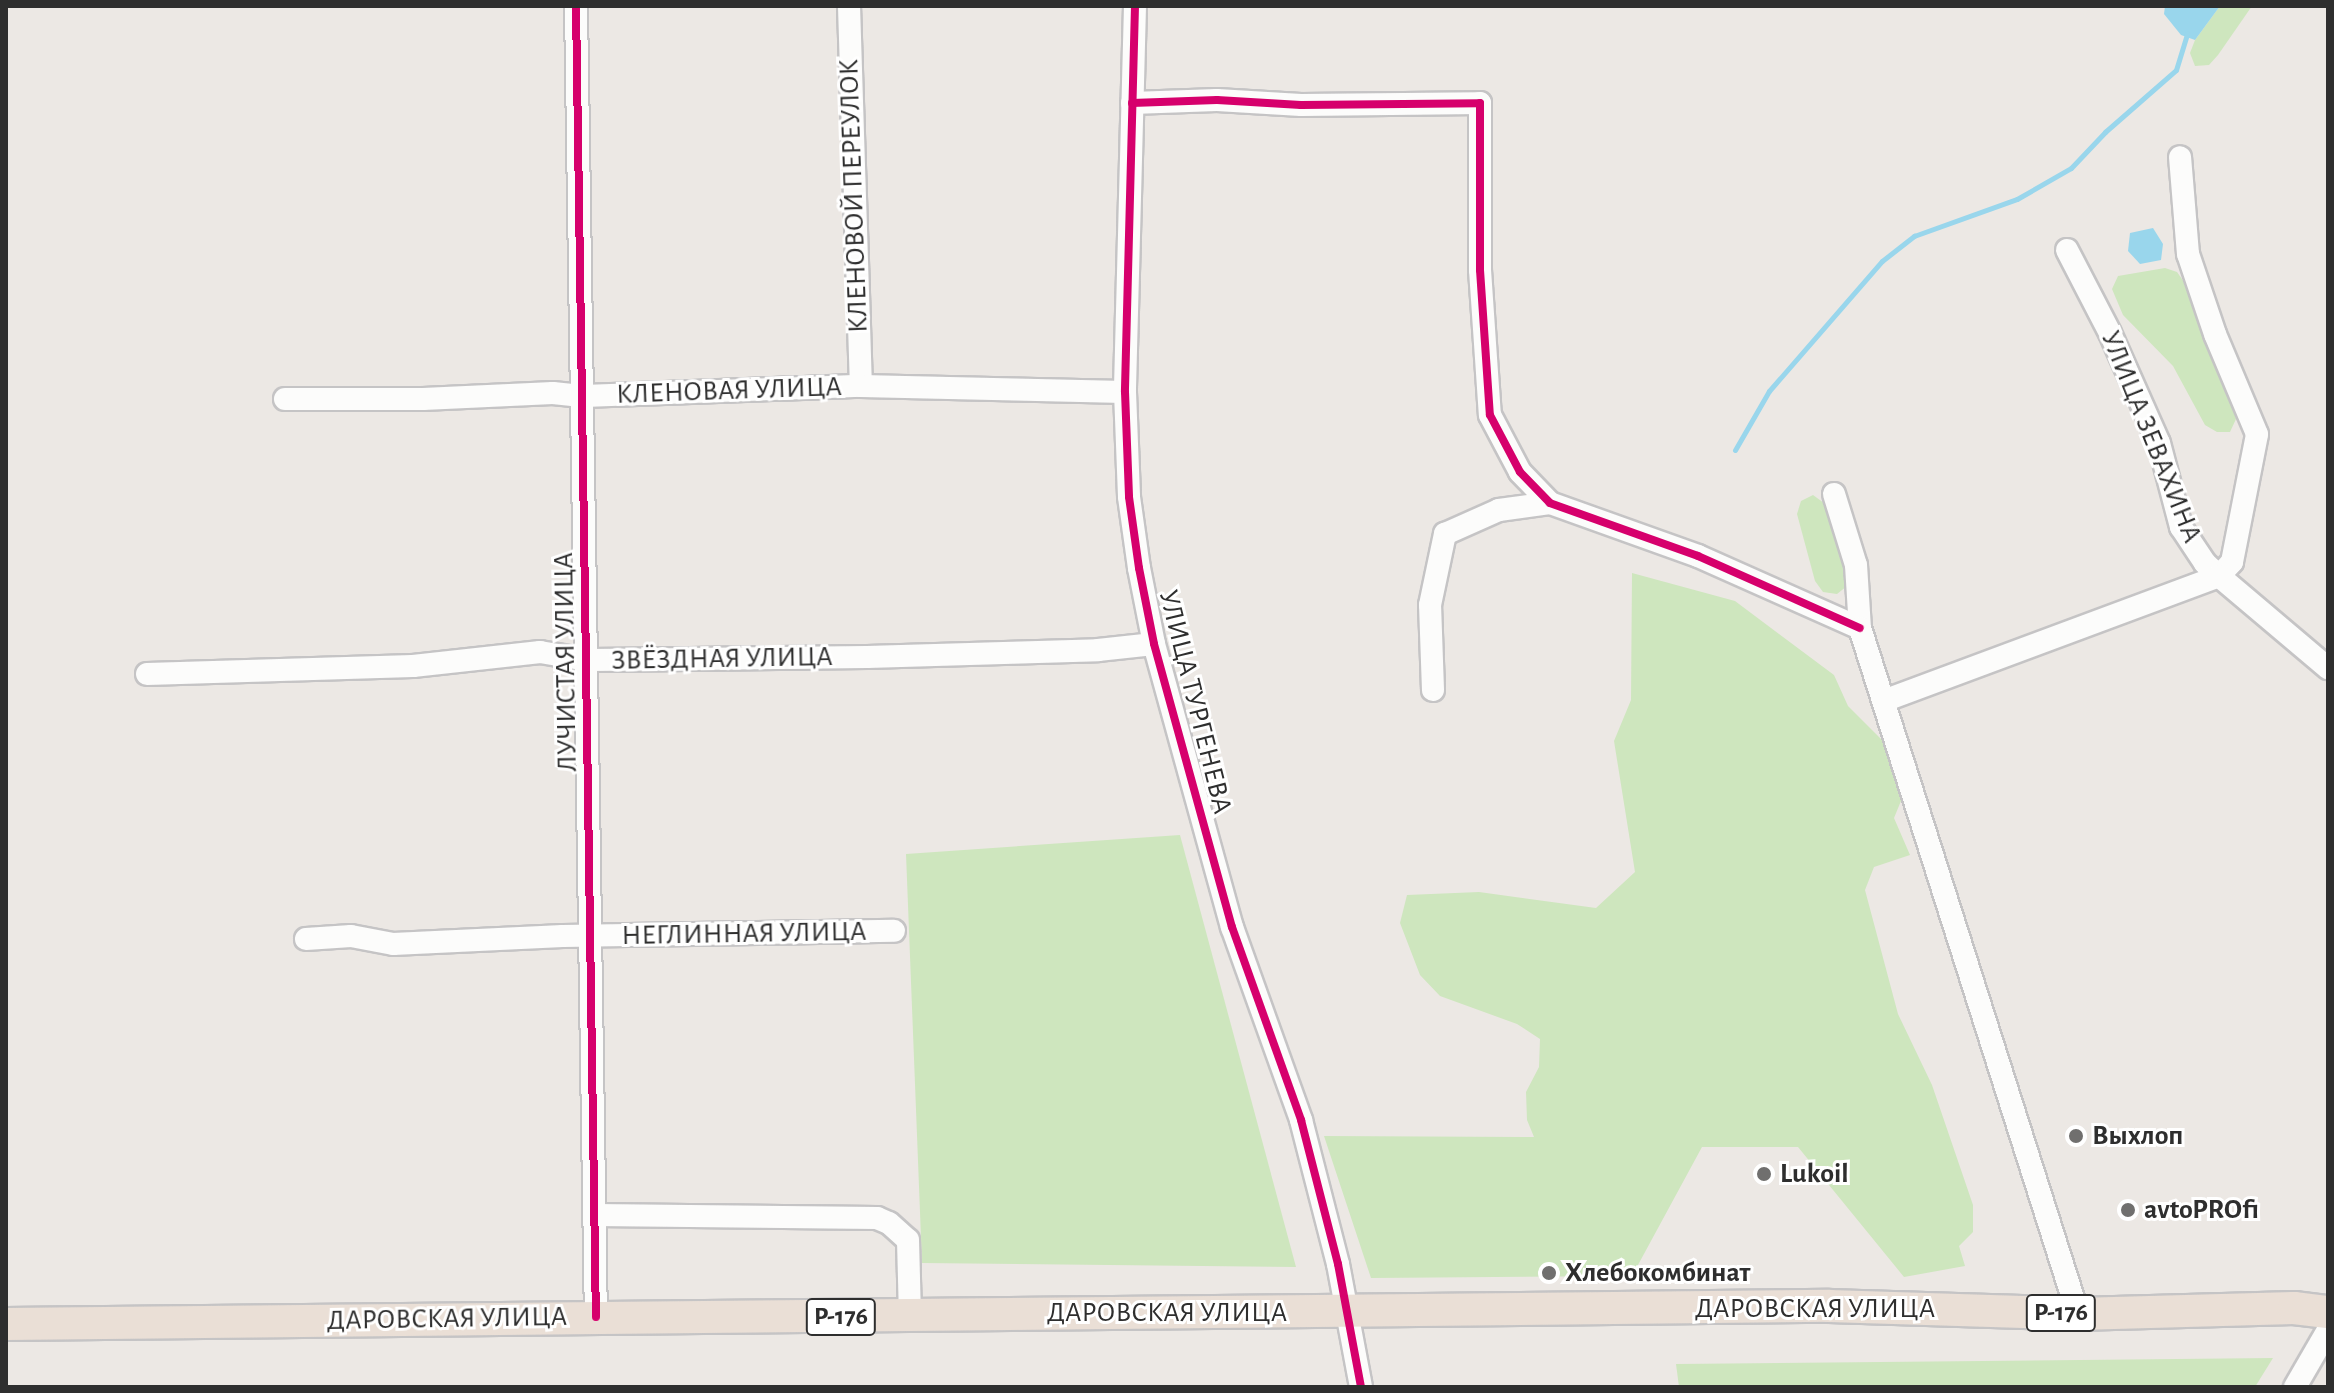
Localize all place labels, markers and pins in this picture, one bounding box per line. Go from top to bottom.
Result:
place label: Выхлоп [2092,1119,2183,1153]
marker: Выхлоп [2067,1127,2085,1145]
place label: Lukoil [1780,1157,1849,1191]
marker: Lukoil [1755,1165,1773,1183]
place label: avtoPROfi [2144,1193,2259,1227]
marker: avtoPROfi [2119,1201,2137,1219]
place label: Хлебокомбинат [1565,1256,1750,1290]
marker: Хлебокомбинат [1540,1264,1558,1282]

